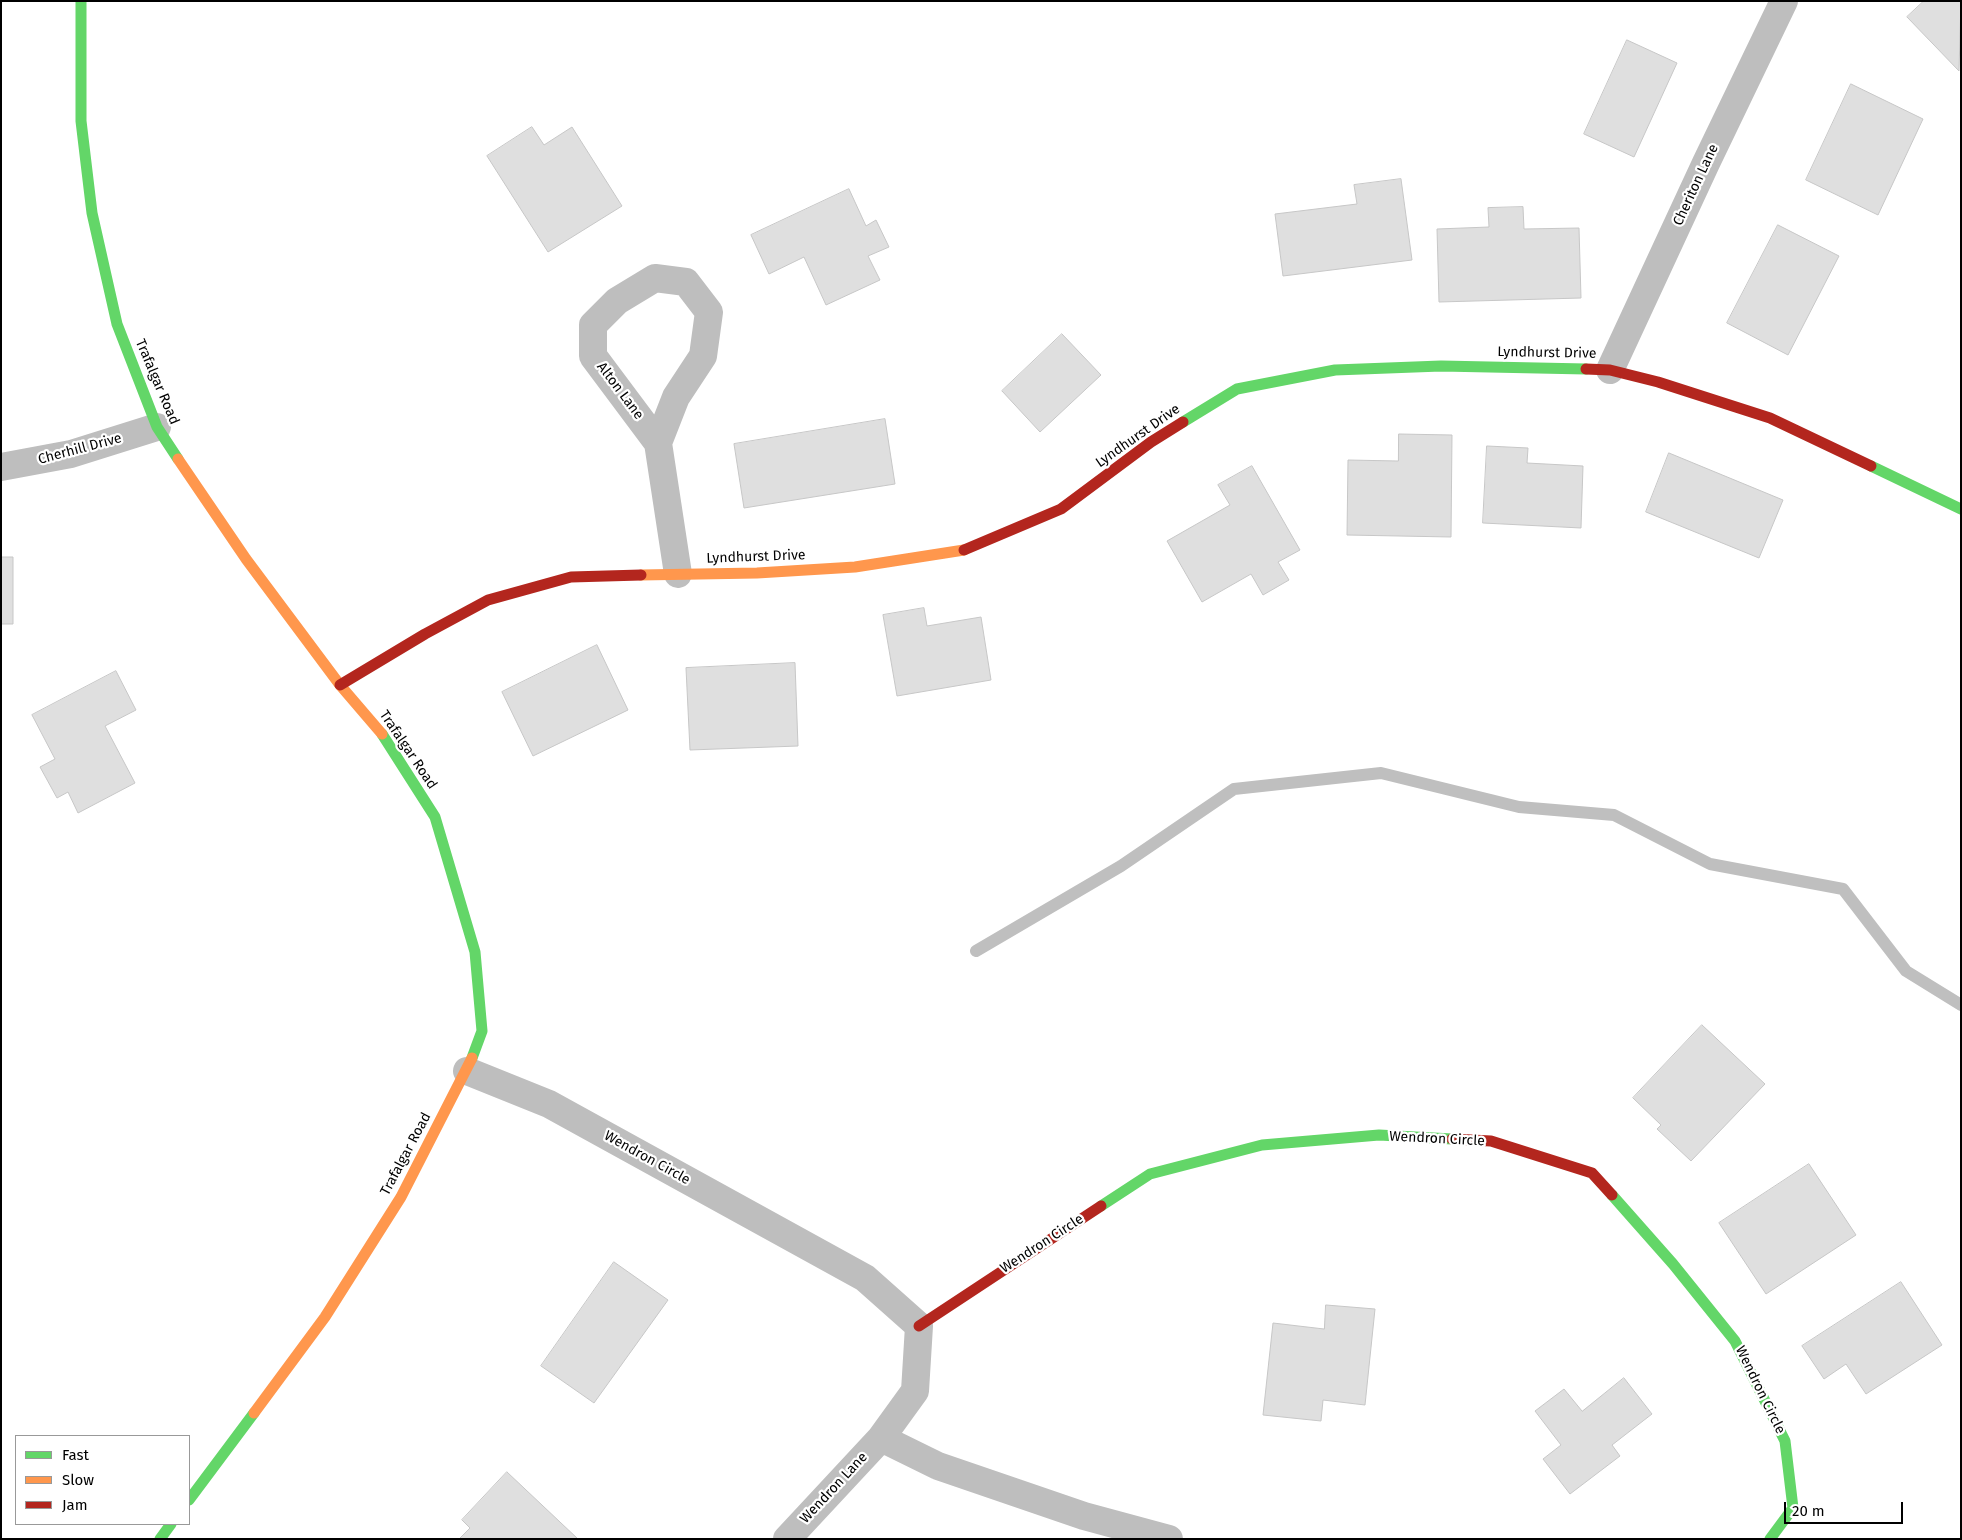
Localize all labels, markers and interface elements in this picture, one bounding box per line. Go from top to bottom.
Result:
street label: Cheriton Lane [1670,142,1722,228]
street label: Trafalgar Road [131,337,183,427]
street label: Lyndhurst Drive [1497,344,1597,362]
street label: Alton Lane [593,359,647,423]
street label: Lyndhurst Drive [1093,401,1183,471]
street label: Cherhill Drive [36,430,124,468]
street label: Lyndhurst Drive [706,547,806,567]
street label: Trafalgar Road [375,707,441,793]
street label: Trafalgar Road [377,1110,435,1198]
street label: Wendron Circle [601,1127,693,1189]
street label: Wendron Circle [1389,1128,1485,1150]
street label: Wendron Circle [997,1211,1087,1277]
street label: Wendron Circle [1731,1343,1789,1437]
legend [15,1435,190,1525]
text: Fast [62,1446,89,1464]
street label: Wendron Lane [797,1449,871,1527]
text: Slow [62,1471,94,1489]
scale bar [1787,1492,1906,1524]
text: Jam [62,1496,88,1514]
text: 20 m [1792,1502,1825,1520]

